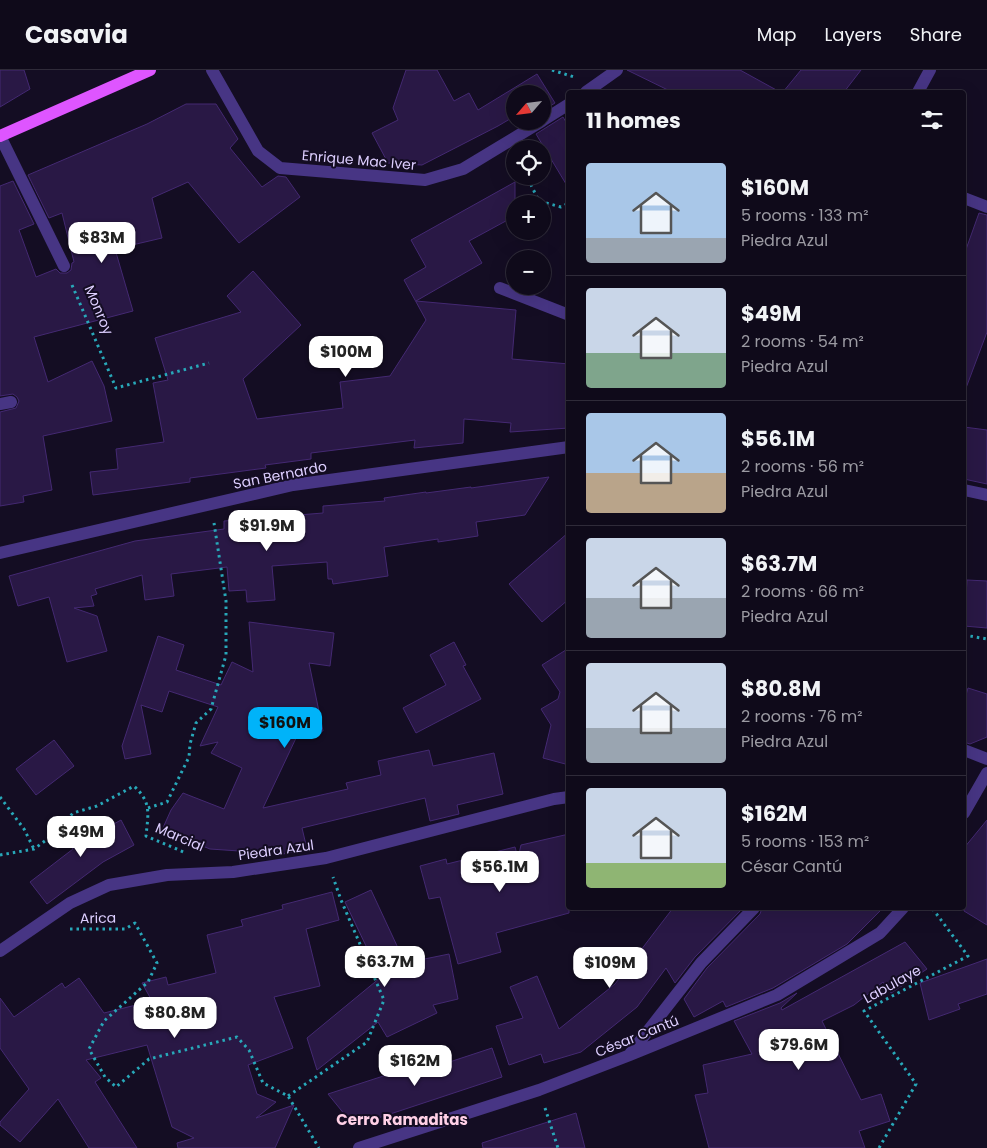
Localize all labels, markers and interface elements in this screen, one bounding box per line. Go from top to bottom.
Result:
text: Casavia [25,18,128,51]
text: Map [757,22,797,47]
text: Layers [825,22,882,47]
text: Share [910,22,962,47]
north arrow [506,85,551,130]
map controls [506,85,551,295]
text: 11 homes [586,106,681,135]
icon: filters [918,106,946,134]
button: locate [506,140,551,185]
street label: Enrique Mac Iver [301,145,417,175]
text: $160M [741,173,809,202]
icon: home [626,183,686,243]
button: + [506,195,551,240]
text: 5 rooms · 133 m² [741,204,869,227]
pin: $83M [72,222,132,264]
text: $83M [79,226,125,249]
text: Piedra Azul [741,229,828,252]
button: − [506,250,551,295]
street label: Monroy [80,282,118,338]
text: $49M [741,299,801,328]
icon: home [626,308,686,368]
text: 2 rooms · 54 m² [741,330,864,353]
pin: $100M [311,336,381,378]
text: $100M [320,340,372,363]
text: Piedra Azul [741,355,828,378]
text: $56.1M [741,424,815,453]
icon: home [626,433,686,493]
text: 2 rooms · 56 m² [741,455,864,478]
street label: San Bernardo [231,456,329,494]
text: Piedra Azul [741,480,828,503]
pin: $91.9M [226,510,308,552]
text: $91.9M [239,514,295,537]
text: $63.7M [741,549,817,578]
icon: home [626,558,686,618]
text: 2 rooms · 66 m² [741,580,864,603]
text: Piedra Azul [741,605,828,628]
text: $80.8M [741,674,821,703]
icon: home [626,683,686,743]
text: 2 rooms · 76 m² [741,705,863,728]
pin: $160M [250,706,320,749]
text: $160M [259,711,311,734]
text: Piedra Azul [741,730,828,753]
text: $162M [741,799,807,828]
icon: home [626,808,686,868]
pin: $49M [51,816,111,858]
street label: Marcial [152,818,208,856]
text: $49M [58,820,104,843]
text: 5 rooms · 153 m² [741,830,869,853]
street label: Piedra Azul [237,835,315,865]
pin: $56.1M [459,850,541,893]
text: $56.1M [472,855,528,878]
text: César Cantú [741,855,842,878]
street label: Arica [80,908,116,928]
pin: $63.7M [344,946,426,988]
pin: $109M [575,946,645,989]
text: $63.7M [356,950,414,973]
text: $109M [584,951,636,974]
street label: Labulaye [859,960,925,1008]
pin: $80.8M [134,996,216,1039]
text: $80.8M [145,1001,205,1024]
street label: César Cantú [592,1010,682,1062]
pin: $79.6M [758,1028,840,1071]
text: $79.6M [770,1033,828,1056]
pin: $162M [380,1044,450,1087]
text: $162M [390,1049,440,1072]
district label: Cerro Ramaditas [336,1109,468,1130]

